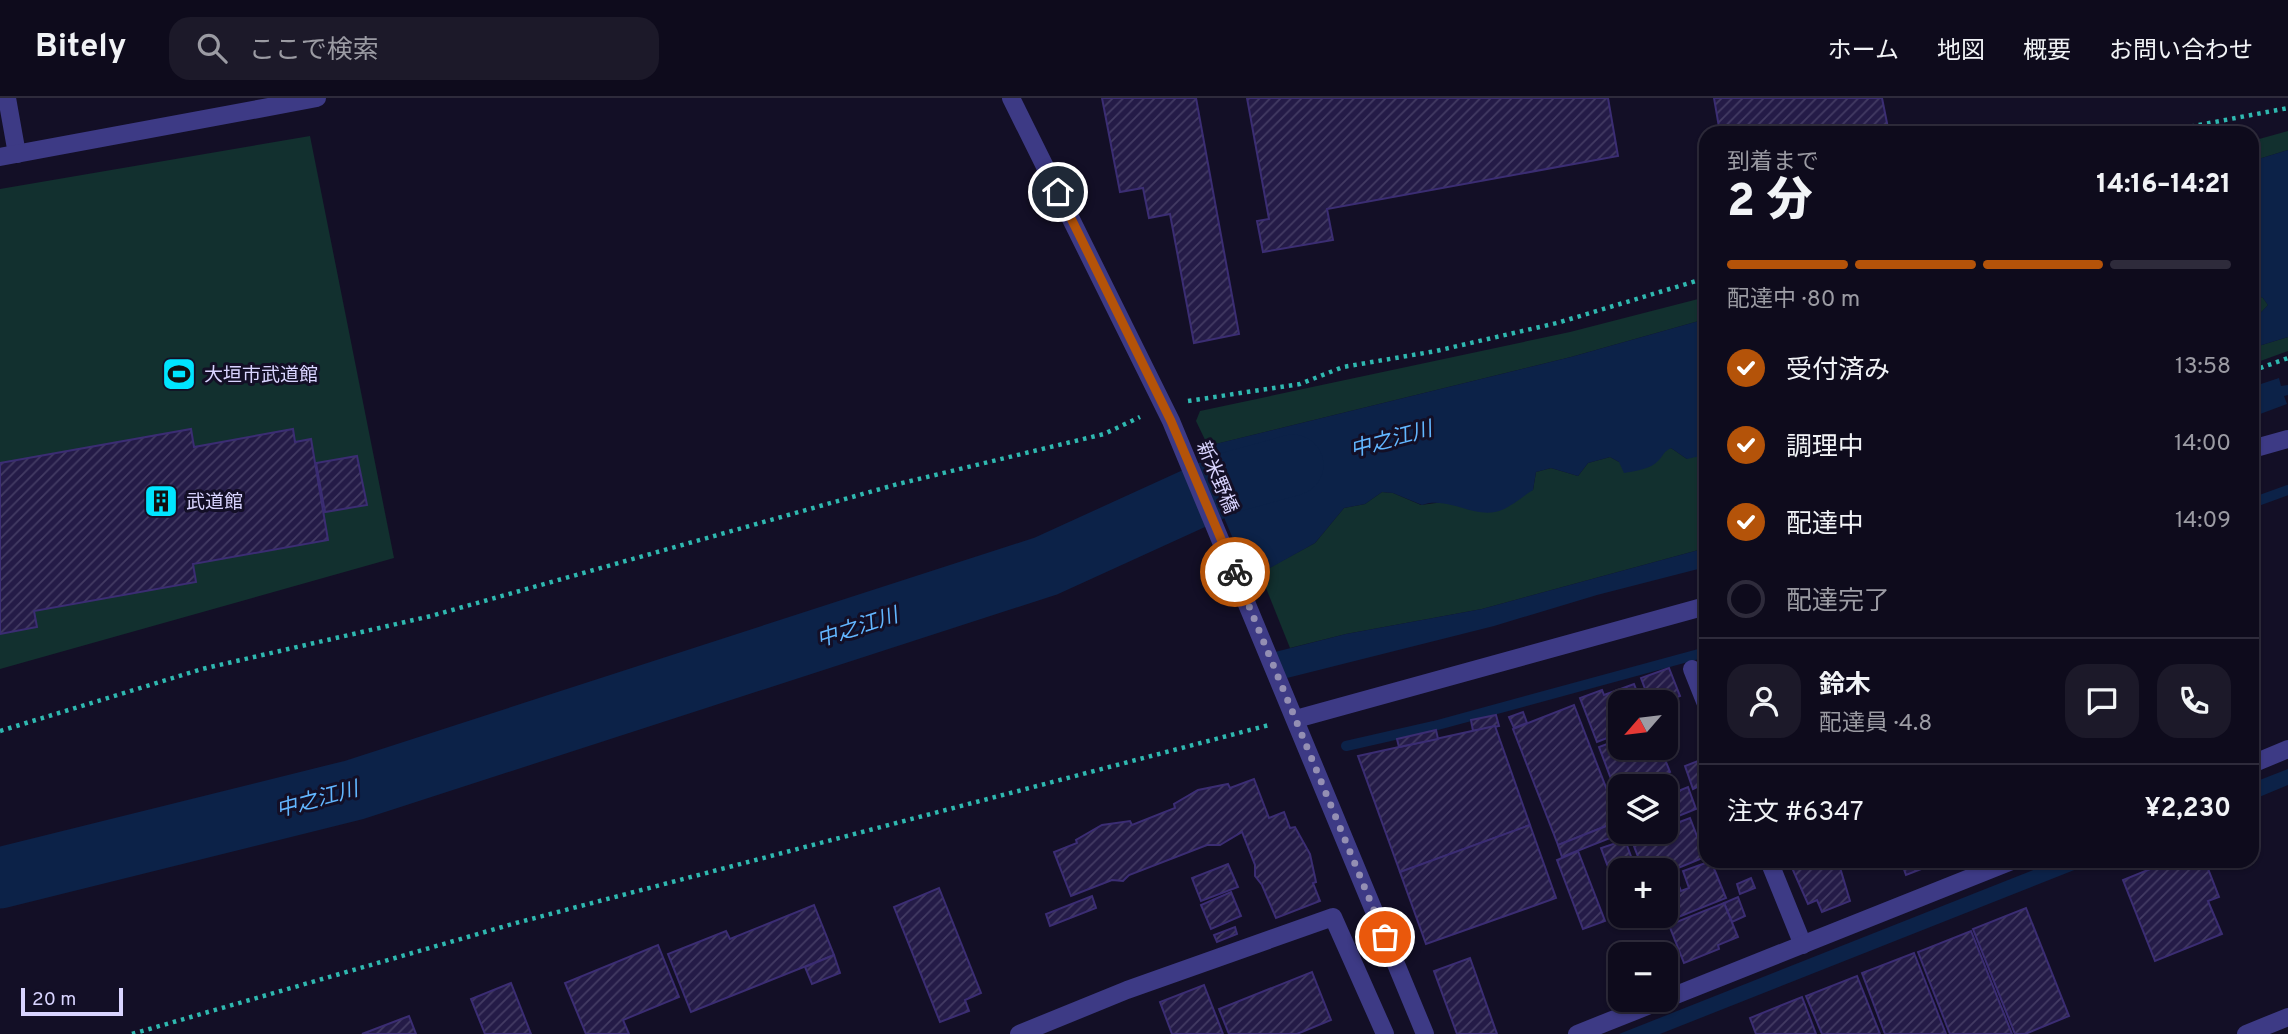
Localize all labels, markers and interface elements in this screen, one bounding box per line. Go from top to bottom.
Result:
search box [169,17,659,80]
text: Bitely [35,27,127,69]
icon: search [193,29,231,67]
text: ここで検索 [249,35,379,68]
text: ホーム [1828,37,1899,67]
text: 地図 [1937,37,1985,67]
text: 概要 [2023,37,2071,67]
text: お問い合わせ [2109,37,2253,67]
text: 到着まで [1727,149,1819,178]
pin [1028,162,1088,222]
text: 14:16–14:21 [2096,169,2231,202]
icon: home [1039,173,1077,211]
text: 2 分 [1727,174,1813,233]
text: 配達中 · 80 m [1727,286,1860,315]
icon: check [1727,349,1765,387]
text: 13:58 [2175,353,2231,382]
sports icon: 大垣市武道館 [160,355,198,393]
text: 受付済み [1786,355,1890,388]
place label: 大垣市武道館 [204,364,318,388]
water label: 中之江川 [1347,416,1437,464]
icon: check [1727,426,1765,464]
text: 14:00 [2174,430,2231,459]
text: 調理中 [1786,432,1864,465]
street label: 新米野橋 [1190,438,1242,517]
building icon: 武道館 [142,482,180,520]
place label: 武道館 [186,491,243,515]
icon: check [1727,503,1765,541]
text: 14:09 [2175,507,2231,536]
text: 配達中 [1786,509,1864,542]
courier [1200,537,1270,607]
icon: bike [1216,553,1254,591]
text: 配達完了 [1786,586,1890,619]
water label: 中之江川 [813,602,903,654]
button: person [1727,664,1801,738]
button: chat [2065,664,2139,738]
button: phone [2157,664,2231,738]
text: 鈴木 [1819,670,1871,703]
north arrow [1608,690,1678,760]
map controls [1608,690,1678,1012]
text: 配達員 · 4.8 [1819,710,1932,739]
button: layers [1608,774,1678,844]
water label: 中之江川 [273,776,363,824]
text: ¥2,230 [2145,793,2231,826]
text: 注文 #6347 [1727,797,1864,830]
button: + [1608,858,1678,928]
pin [1355,907,1415,967]
icon: bag [1366,918,1404,956]
button: − [1608,942,1678,1012]
scale bar [21,985,122,1017]
text: 20 m [32,988,76,1012]

